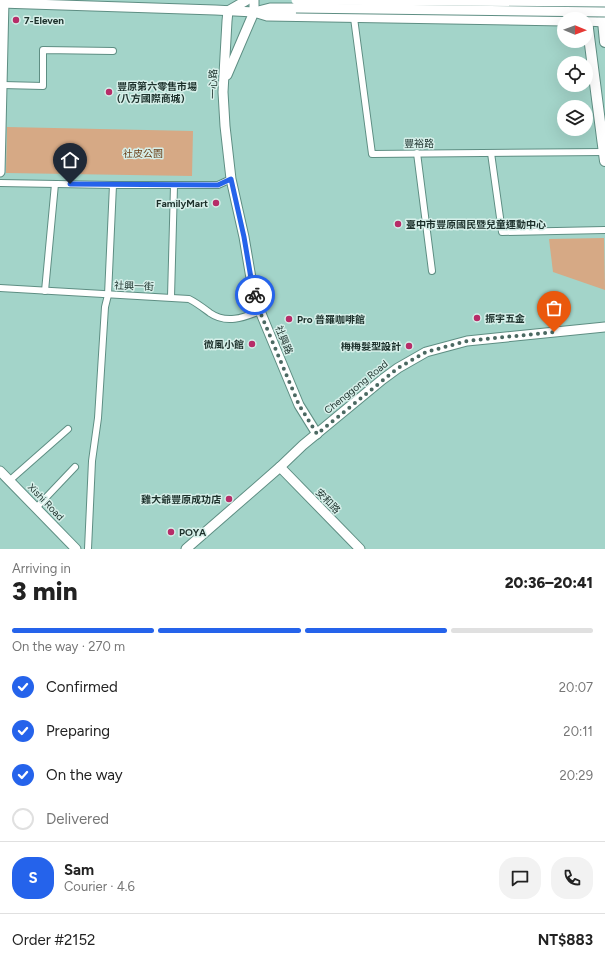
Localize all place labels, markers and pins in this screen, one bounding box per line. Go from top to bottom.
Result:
place label: 7-Eleven [24,14,64,27]
marker: 7-Eleven [11,15,21,25]
place label: 豐原第六零售市場 (八方國際商城) [117,80,197,105]
marker: 豐原第六零售市場 (八方國際商城) [104,87,114,97]
pin [53,143,87,184]
place label: FamilyMart [156,197,208,210]
marker: FamilyMart [211,198,221,208]
place label: 臺中市豐原國民暨兒童運動中心 [406,218,546,231]
marker: 臺中市豐原國民暨兒童運動中心 [393,219,403,229]
pin [537,291,571,332]
place label: 振宇五金 [485,312,525,325]
place label: Pro 普羅咖啡館 [297,313,365,326]
marker: 振宇五金 [472,313,482,323]
marker: Pro 普羅咖啡館 [284,314,294,324]
place label: 微風小館 [204,338,244,351]
marker: 微風小館 [247,339,257,349]
place label: 梅梅髮型設計 [340,340,401,353]
marker: 梅梅髮型設計 [404,341,414,351]
place label: 雞大爺豐原成功店 [141,493,221,506]
marker: 雞大爺豐原成功店 [224,494,234,504]
place label: POYA [179,526,207,539]
marker: POYA [166,527,176,537]

